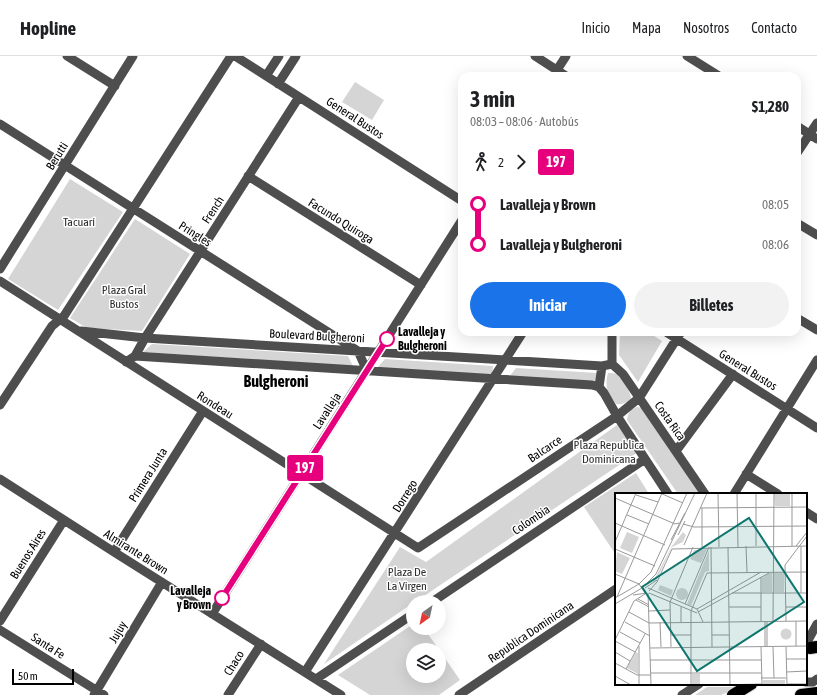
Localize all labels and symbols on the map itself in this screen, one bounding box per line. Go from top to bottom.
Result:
street label: General Bustos [324,94,386,142]
street label: Berutti [43,140,71,172]
street label: French [199,194,227,226]
street label: Facundo Quiroga [306,195,376,247]
park label: Tacuarí [63,215,95,229]
street label: Pringles [176,219,214,249]
park label: Plaza Gral Bustos [102,283,147,311]
place label: Lavalleja y Bulgheroni [398,325,447,353]
street label: Boulevard Bulgheroni [269,327,365,345]
marker: Lavalleja y Bulgheroni [379,331,395,347]
street label: General Bustos [716,347,780,393]
district label: Bulgheroni [244,372,309,390]
street label: Rondeau [194,388,236,422]
street label: Lavalleja [310,390,344,432]
street label: Costa Rica [651,399,689,443]
street label: Balcarce [525,433,565,465]
park label: Plaza Republica Dominicana [574,438,644,466]
street label: Primera Junta [126,445,170,505]
line badge: 197 [282,455,328,481]
street label: Dorrego [390,477,421,515]
inset map [615,493,807,685]
street label: Colombia [510,502,552,538]
street label: Buenos Aires [7,526,49,582]
street label: Almirante Brown [101,527,171,577]
park label: Plaza De La Virgen [387,565,427,593]
place label: Lavalleja y Brown [170,584,211,612]
marker: Lavalleja y Brown [214,590,230,606]
north arrow [406,595,446,635]
street label: Republica Dominicana [486,598,576,666]
street label: Jujuy [106,618,130,646]
street label: Santa Fe [29,630,67,662]
street label: Chaco [221,648,247,678]
scale bar [12,667,74,686]

